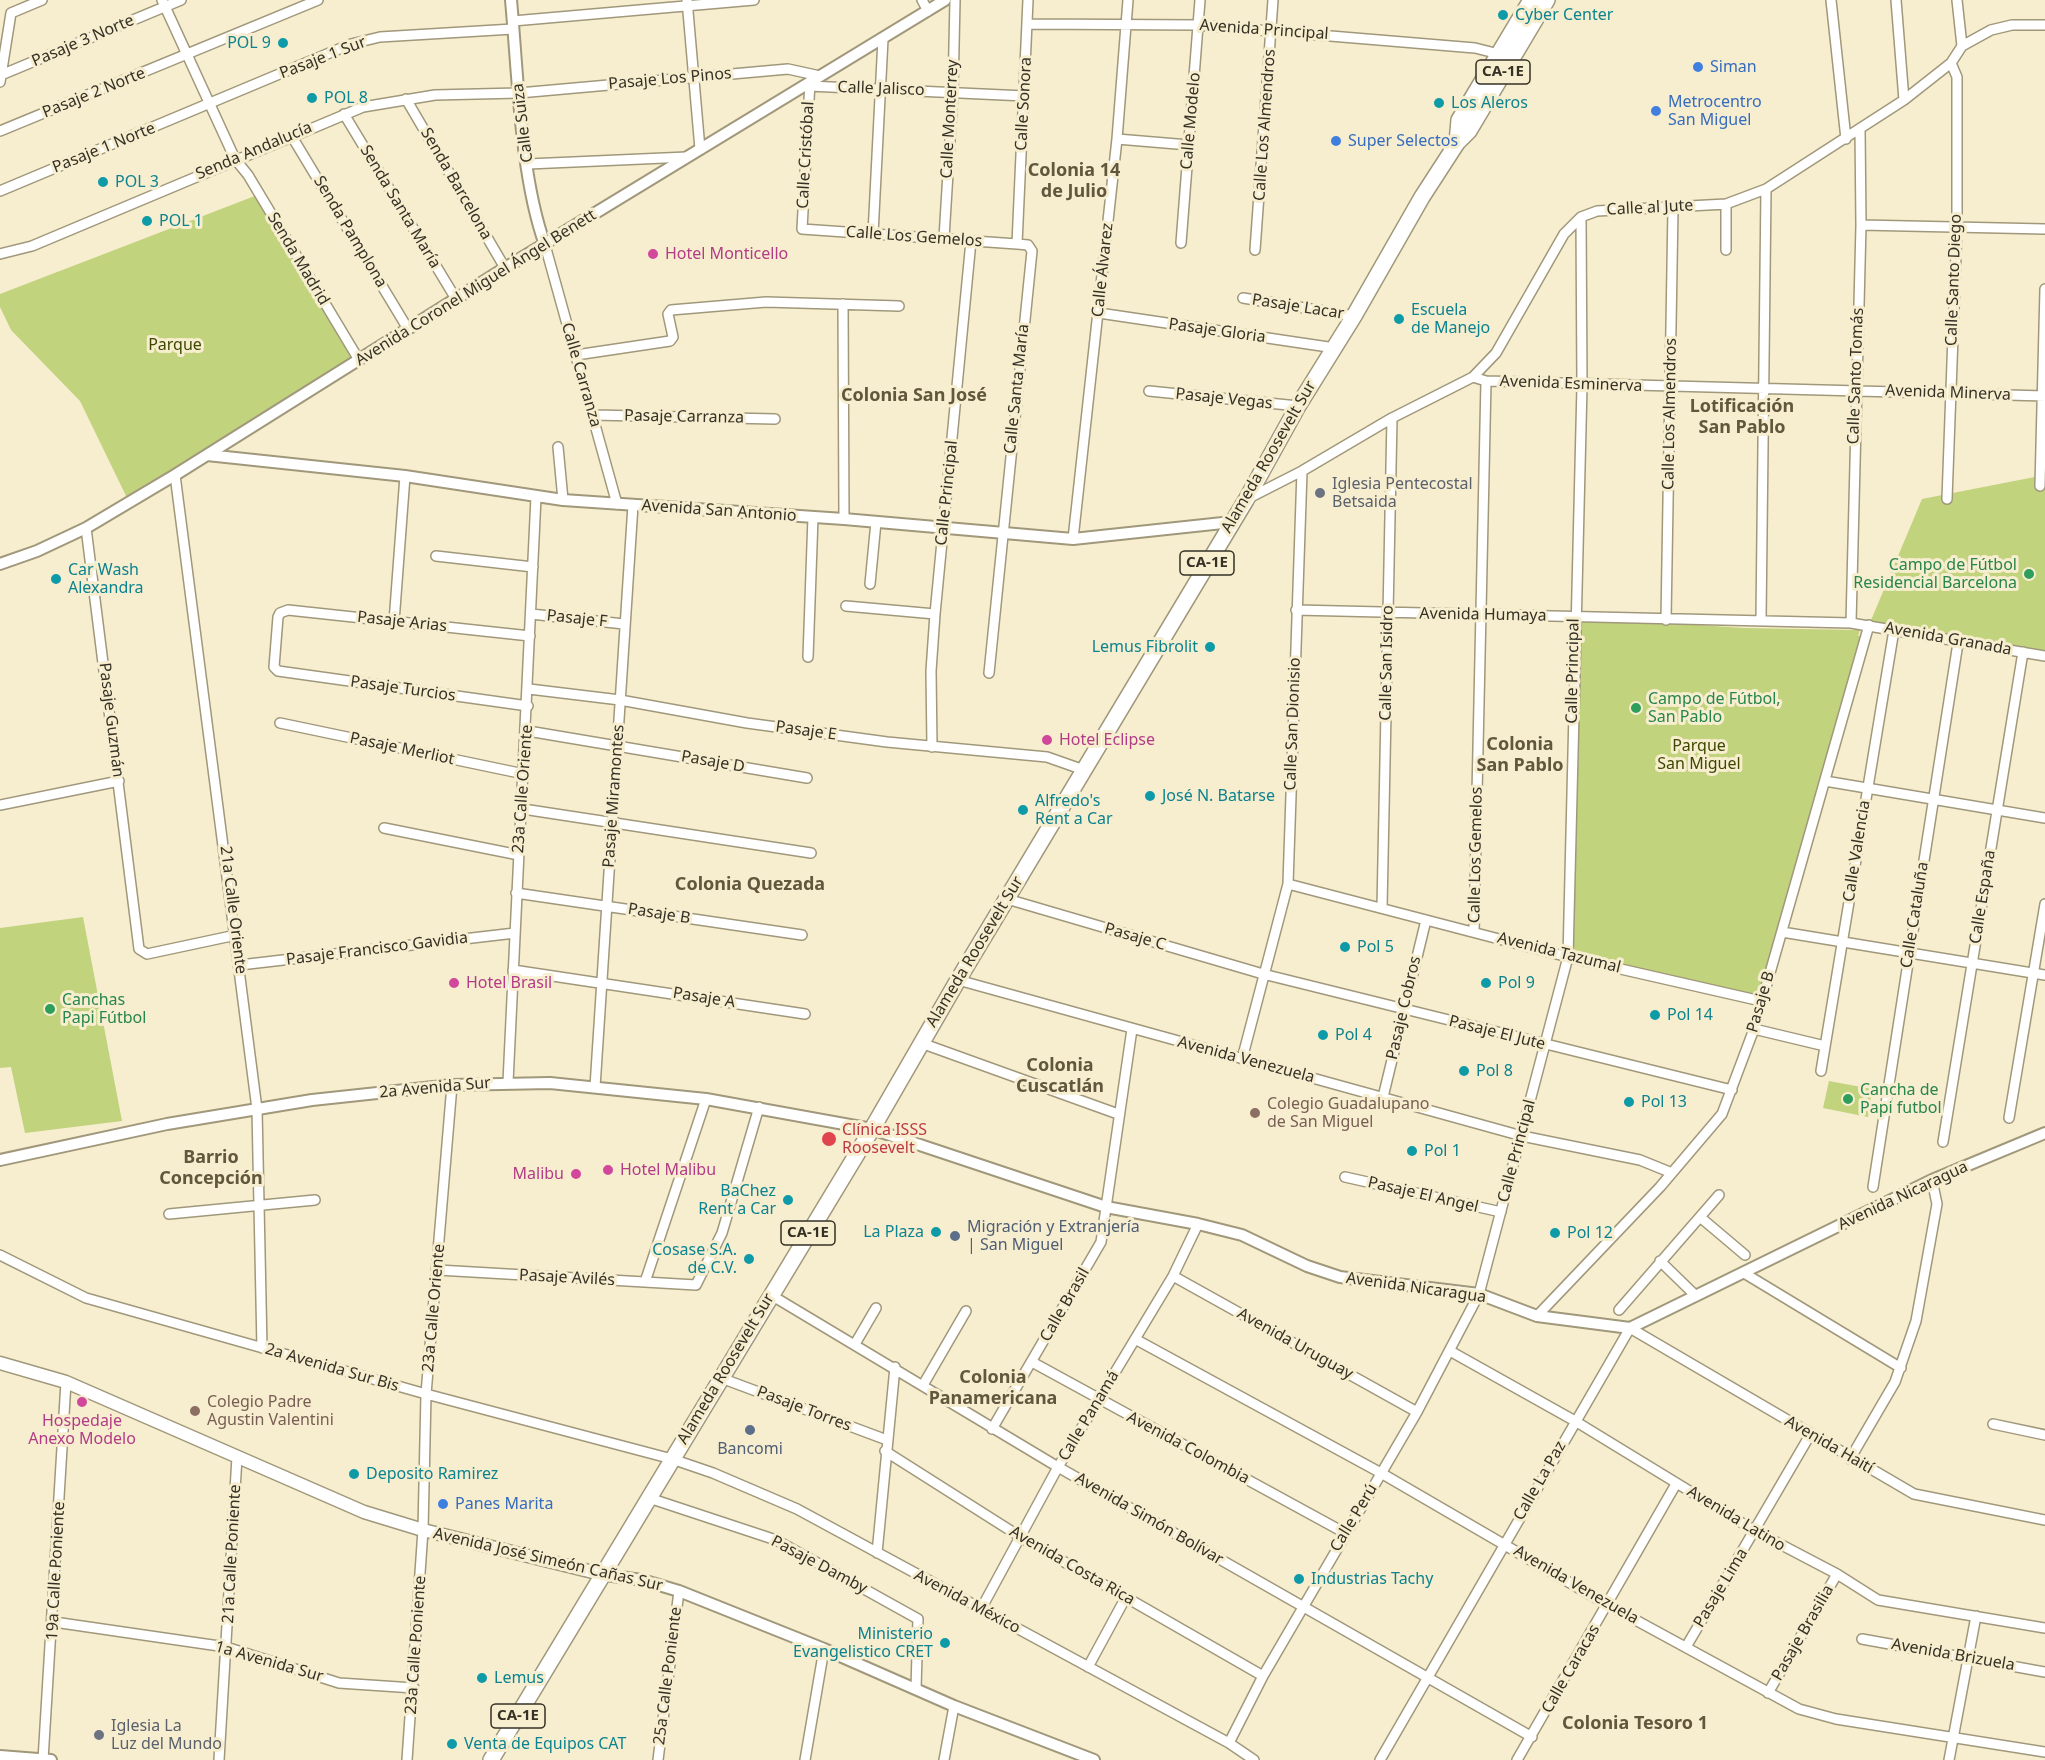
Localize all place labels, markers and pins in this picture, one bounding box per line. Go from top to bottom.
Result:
place label: Cyber Center [1515,5,1613,25]
marker: Cyber Center [1496,8,1510,22]
place label: POL 9 [227,33,271,53]
marker: POL 9 [276,36,290,50]
place label: Siman [1710,57,1757,77]
marker: Siman [1691,60,1705,74]
place label: POL 8 [324,88,368,108]
marker: POL 8 [305,91,319,105]
place label: Metrocentro San Miguel [1668,92,1762,130]
place label: Los Aleros [1451,93,1528,113]
marker: Los Aleros [1432,96,1446,110]
marker: Metrocentro San Miguel [1649,104,1663,118]
place label: Super Selectos [1348,131,1458,151]
marker: Super Selectos [1329,134,1343,148]
place label: POL 3 [115,172,159,192]
marker: POL 3 [96,175,110,189]
place label: POL 1 [159,211,203,231]
marker: POL 1 [140,214,154,228]
place label: Hotel Monticello [665,244,788,264]
marker: Hotel Monticello [646,247,660,261]
place label: Escuela de Manejo [1411,300,1490,338]
marker: Escuela de Manejo [1392,312,1406,326]
place label: Iglesia Pentecostal Betsaida [1332,474,1473,512]
marker: Iglesia Pentecostal Betsaida [1313,486,1327,500]
place label: Campo de Fútbol Residencial Barcelona [1853,555,2017,593]
place label: Car Wash Alexandra [68,560,143,598]
marker: Campo de Fútbol Residencial Barcelona [2022,567,2036,581]
marker: Car Wash Alexandra [49,572,63,586]
place label: Lemus Fibrolit [1092,637,1198,657]
marker: Lemus Fibrolit [1203,640,1217,654]
place label: Campo de Fútbol, San Pablo [1648,689,1781,727]
marker: Campo de Fútbol, San Pablo [1629,701,1643,715]
place label: Hotel Eclipse [1059,730,1155,750]
marker: Hotel Eclipse [1040,733,1054,747]
place label: José N. Batarse [1162,786,1275,806]
marker: José N. Batarse [1143,789,1157,803]
place label: Alfredo's Rent a Car [1035,791,1113,829]
marker: Alfredo's Rent a Car [1016,803,1030,817]
place label: Pol 5 [1357,937,1394,957]
marker: Pol 5 [1338,940,1352,954]
place label: Hotel Brasil [466,973,552,993]
place label: Pol 9 [1498,973,1535,993]
marker: Hotel Brasil [447,976,461,990]
marker: Pol 9 [1479,976,1493,990]
place label: Canchas Papi Fútbol [62,990,146,1028]
marker: Canchas Papi Fútbol [43,1002,57,1016]
place label: Pol 14 [1667,1005,1713,1025]
marker: Pol 14 [1648,1008,1662,1022]
place label: Pol 4 [1335,1025,1372,1045]
marker: Pol 4 [1316,1028,1330,1042]
place label: Pol 8 [1476,1061,1513,1081]
marker: Pol 8 [1457,1064,1471,1078]
place label: Cancha de Papi futbol [1860,1080,1942,1118]
place label: Pol 13 [1641,1092,1687,1112]
marker: Cancha de Papi futbol [1841,1092,1855,1106]
place label: Colegio Guadalupano de San Miguel [1267,1094,1429,1132]
marker: Pol 13 [1622,1095,1636,1109]
marker: Colegio Guadalupano de San Miguel [1248,1106,1262,1120]
place label: Clínica ISSS Roosevelt [842,1120,927,1158]
marker: Clínica ISSS Roosevelt [820,1130,838,1148]
place label: Pol 1 [1424,1141,1461,1161]
marker: Pol 1 [1405,1144,1419,1158]
place label: Hotel Malibu [620,1160,716,1180]
marker: Hotel Malibu [601,1163,615,1177]
place label: Malibu [513,1164,564,1184]
marker: Malibu [569,1167,583,1181]
place label: BaChez Rent a Car [698,1181,776,1219]
marker: BaChez Rent a Car [781,1193,795,1207]
place label: Migración y Extranjería | San Miguel [967,1217,1140,1255]
place label: La Plaza [863,1222,924,1242]
place label: Pol 12 [1567,1223,1613,1243]
marker: La Plaza [929,1225,943,1239]
marker: Pol 12 [1548,1226,1562,1240]
marker: Migración y Extranjería | San Miguel [948,1229,962,1243]
place label: Cosase S.A. de C.V. [652,1240,737,1278]
marker: Cosase S.A. de C.V. [742,1252,756,1266]
place label: Colegio Padre Agustin Valentini [207,1392,334,1430]
marker: Hospedaje Anexo Modelo [75,1395,89,1409]
marker: Colegio Padre Agustin Valentini [188,1404,202,1418]
place label: Hospedaje Anexo Modelo [28,1411,136,1449]
marker: Bancomi [743,1423,757,1437]
place label: Bancomi [717,1439,783,1459]
place label: Deposito Ramirez [366,1464,498,1484]
marker: Deposito Ramirez [347,1467,361,1481]
place label: Panes Marita [455,1494,553,1514]
marker: Panes Marita [436,1497,450,1511]
place label: Industrias Tachy [1311,1569,1433,1589]
marker: Industrias Tachy [1292,1572,1306,1586]
place label: Ministerio Evangelistico CRET [793,1624,933,1662]
marker: Ministerio Evangelistico CRET [938,1636,952,1650]
place label: Lemus [494,1668,544,1688]
marker: Lemus [475,1671,489,1685]
place label: Iglesia La Luz del Mundo [111,1716,222,1754]
marker: Iglesia La Luz del Mundo [92,1728,106,1742]
place label: Venta de Equipos CAT [464,1734,626,1754]
marker: Venta de Equipos CAT [445,1737,459,1751]

